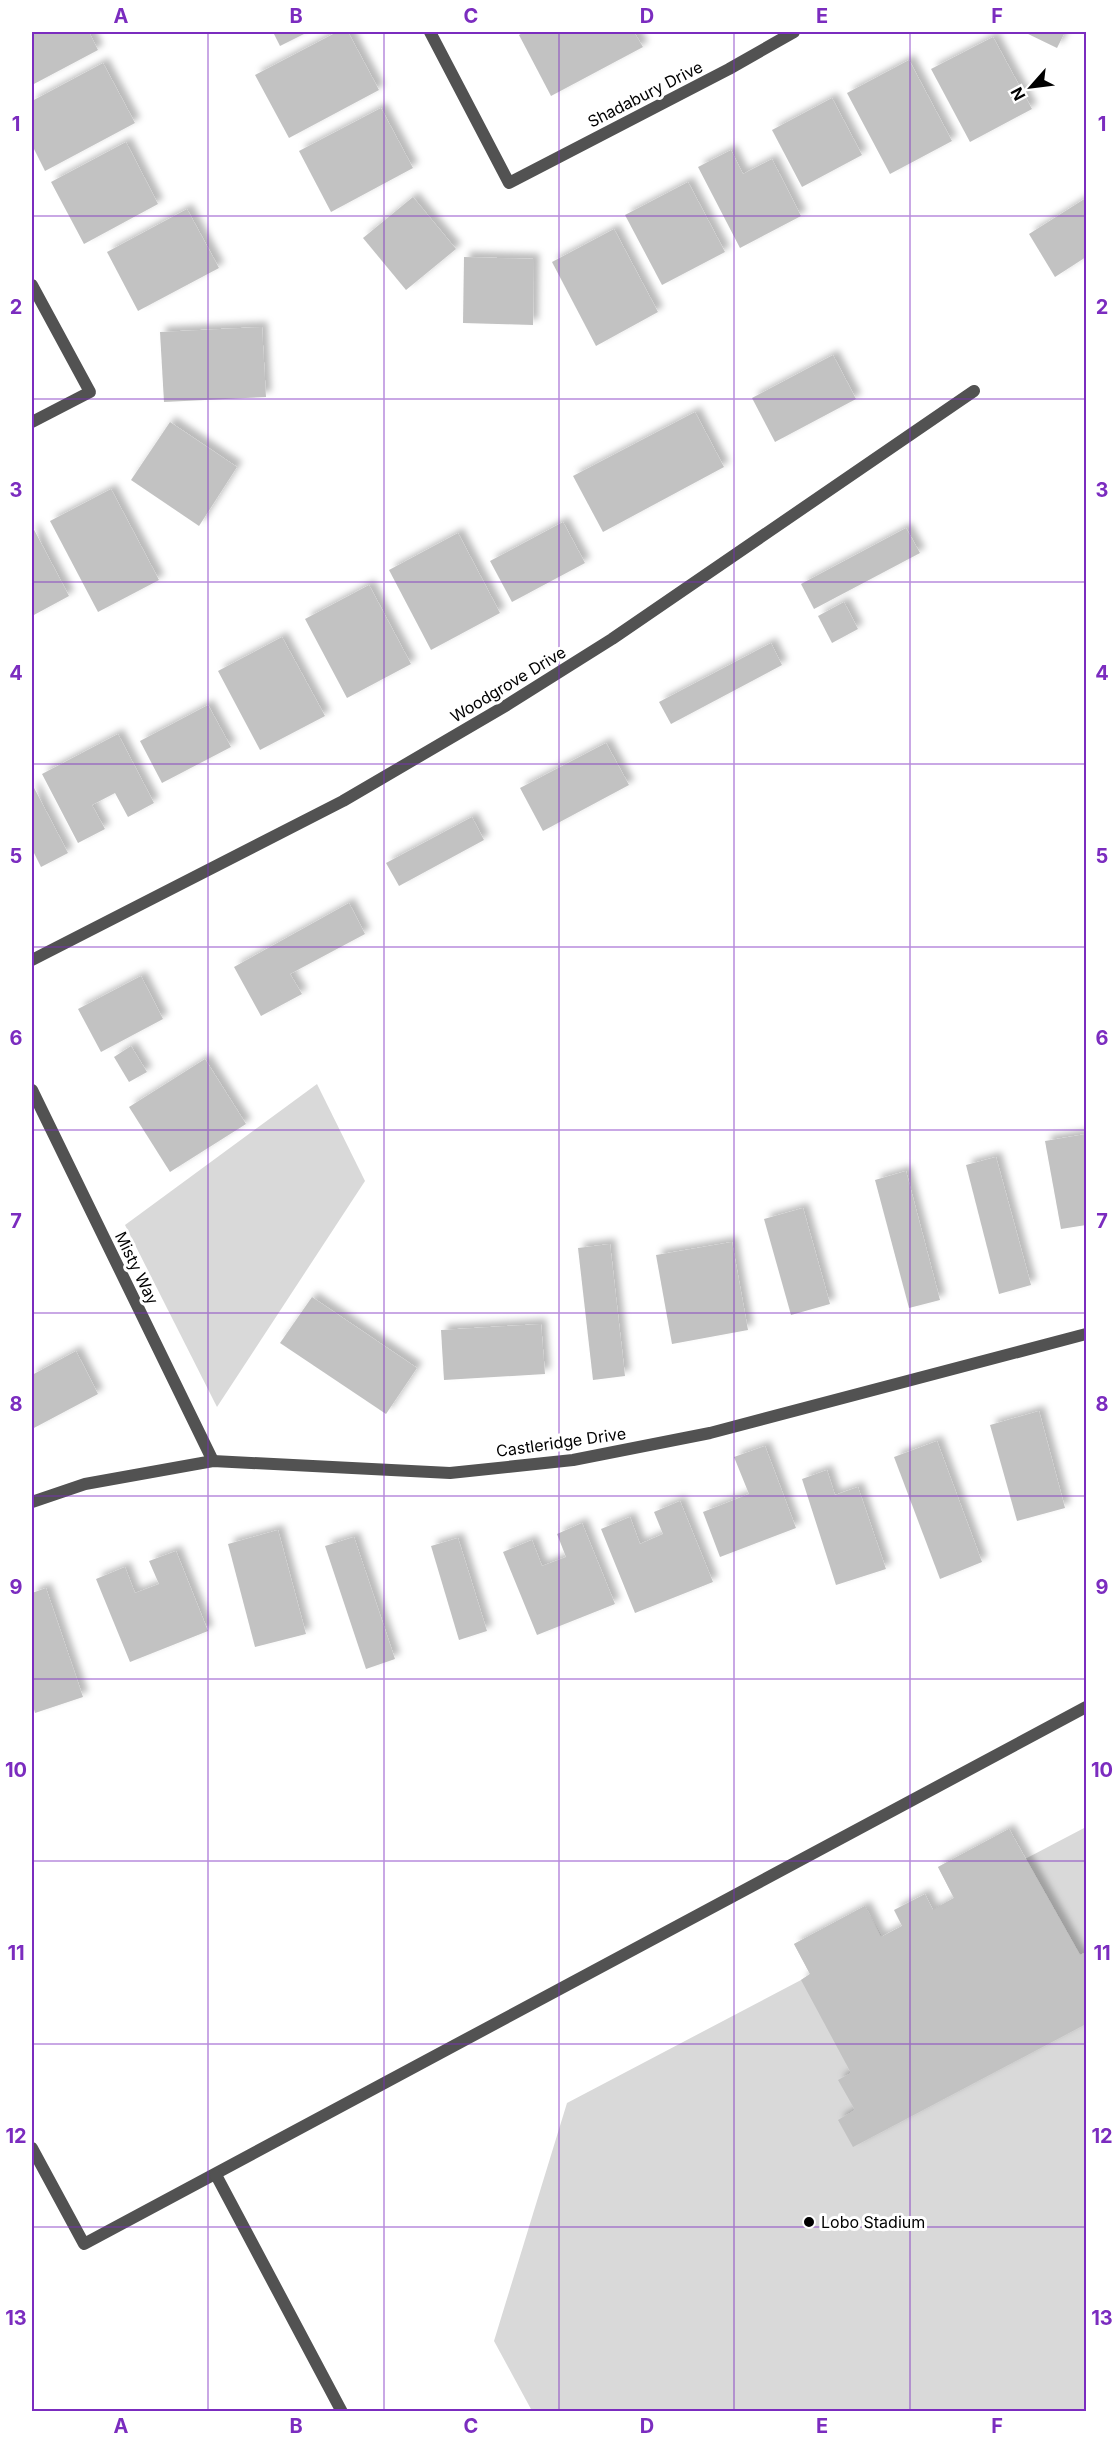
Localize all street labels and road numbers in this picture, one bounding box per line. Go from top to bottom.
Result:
street label: Shadabury Drive [584,56,706,132]
street label: Woodgrove Drive [447,642,569,726]
street label: Misty Way [111,1228,163,1308]
street label: Castleridge Drive [495,1423,627,1461]

